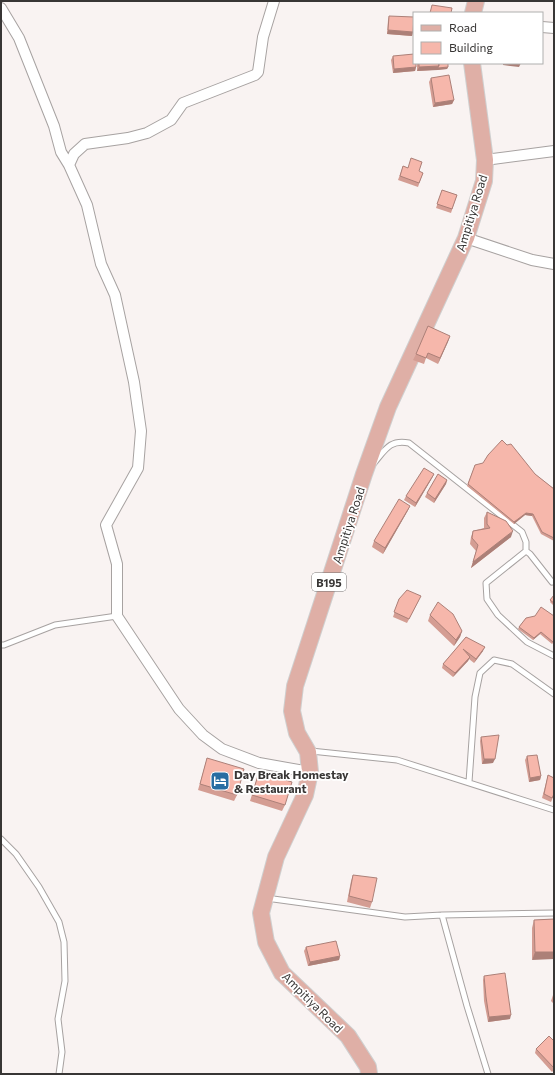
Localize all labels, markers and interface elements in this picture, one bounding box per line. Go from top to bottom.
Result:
legend [413,12,543,64]
text: Road [449,20,477,34]
text: Building [449,40,493,54]
street label: Ampitiya Road [453,173,489,253]
street label: Ampitiya Road [329,485,367,565]
road number: B195 [312,573,346,591]
place label: Day Break Homestay & Restaurant [234,767,349,795]
hotel icon: Day Break Homestay & Restaurant [209,770,231,792]
street label: Ampitiya Road [280,969,346,1035]

